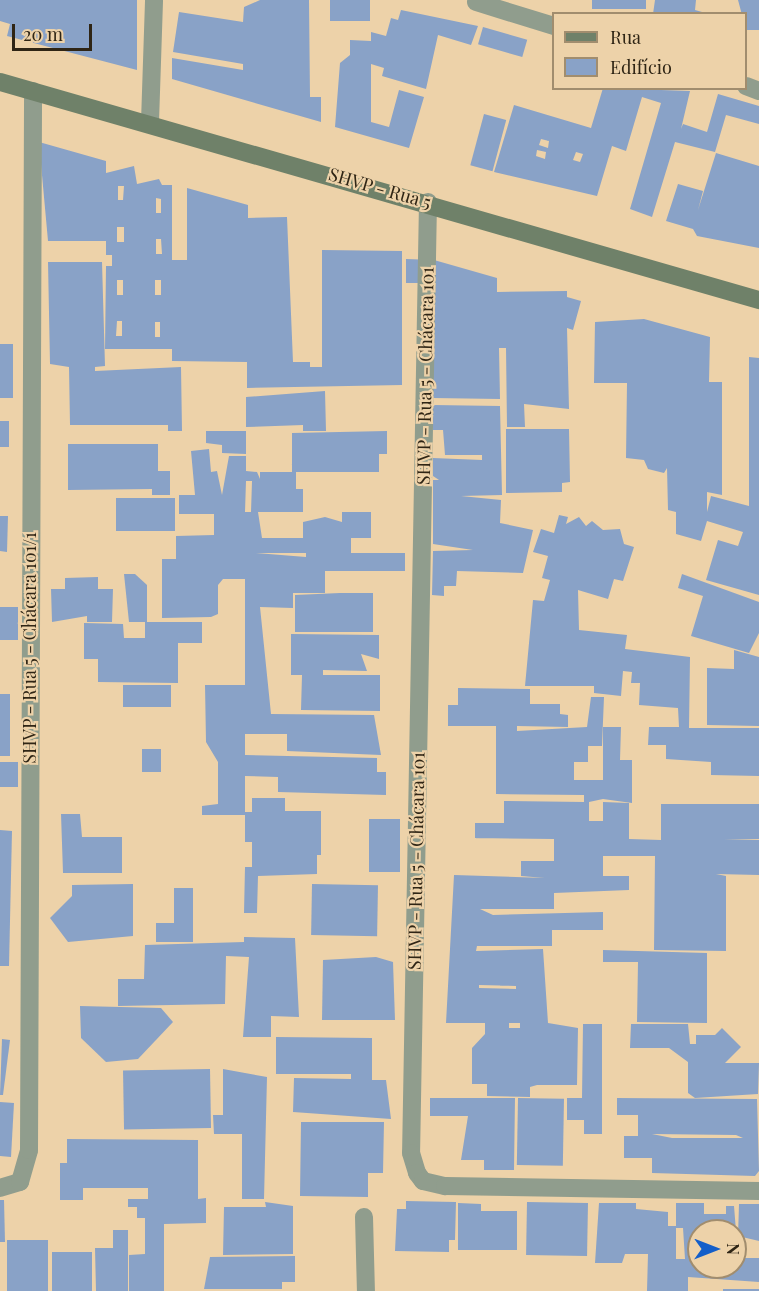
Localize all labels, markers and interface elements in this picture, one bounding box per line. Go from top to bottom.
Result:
scale bar [15,12,94,50]
legend [552,12,747,90]
text: 20 m [23,22,63,46]
text: Rua [610,25,641,49]
text: Edifício [610,55,672,79]
street label: SHVP - Rua 5 [326,163,434,213]
street label: SHVP - Rua 5 - Chácara 101 [412,266,438,486]
street label: SHVP - Rua 5 - Chácara 101/1 [18,532,40,764]
street label: SHVP - Rua 5 - Chácara 101 [403,751,429,971]
north arrow [687,1219,747,1279]
text: N [723,1243,744,1255]

